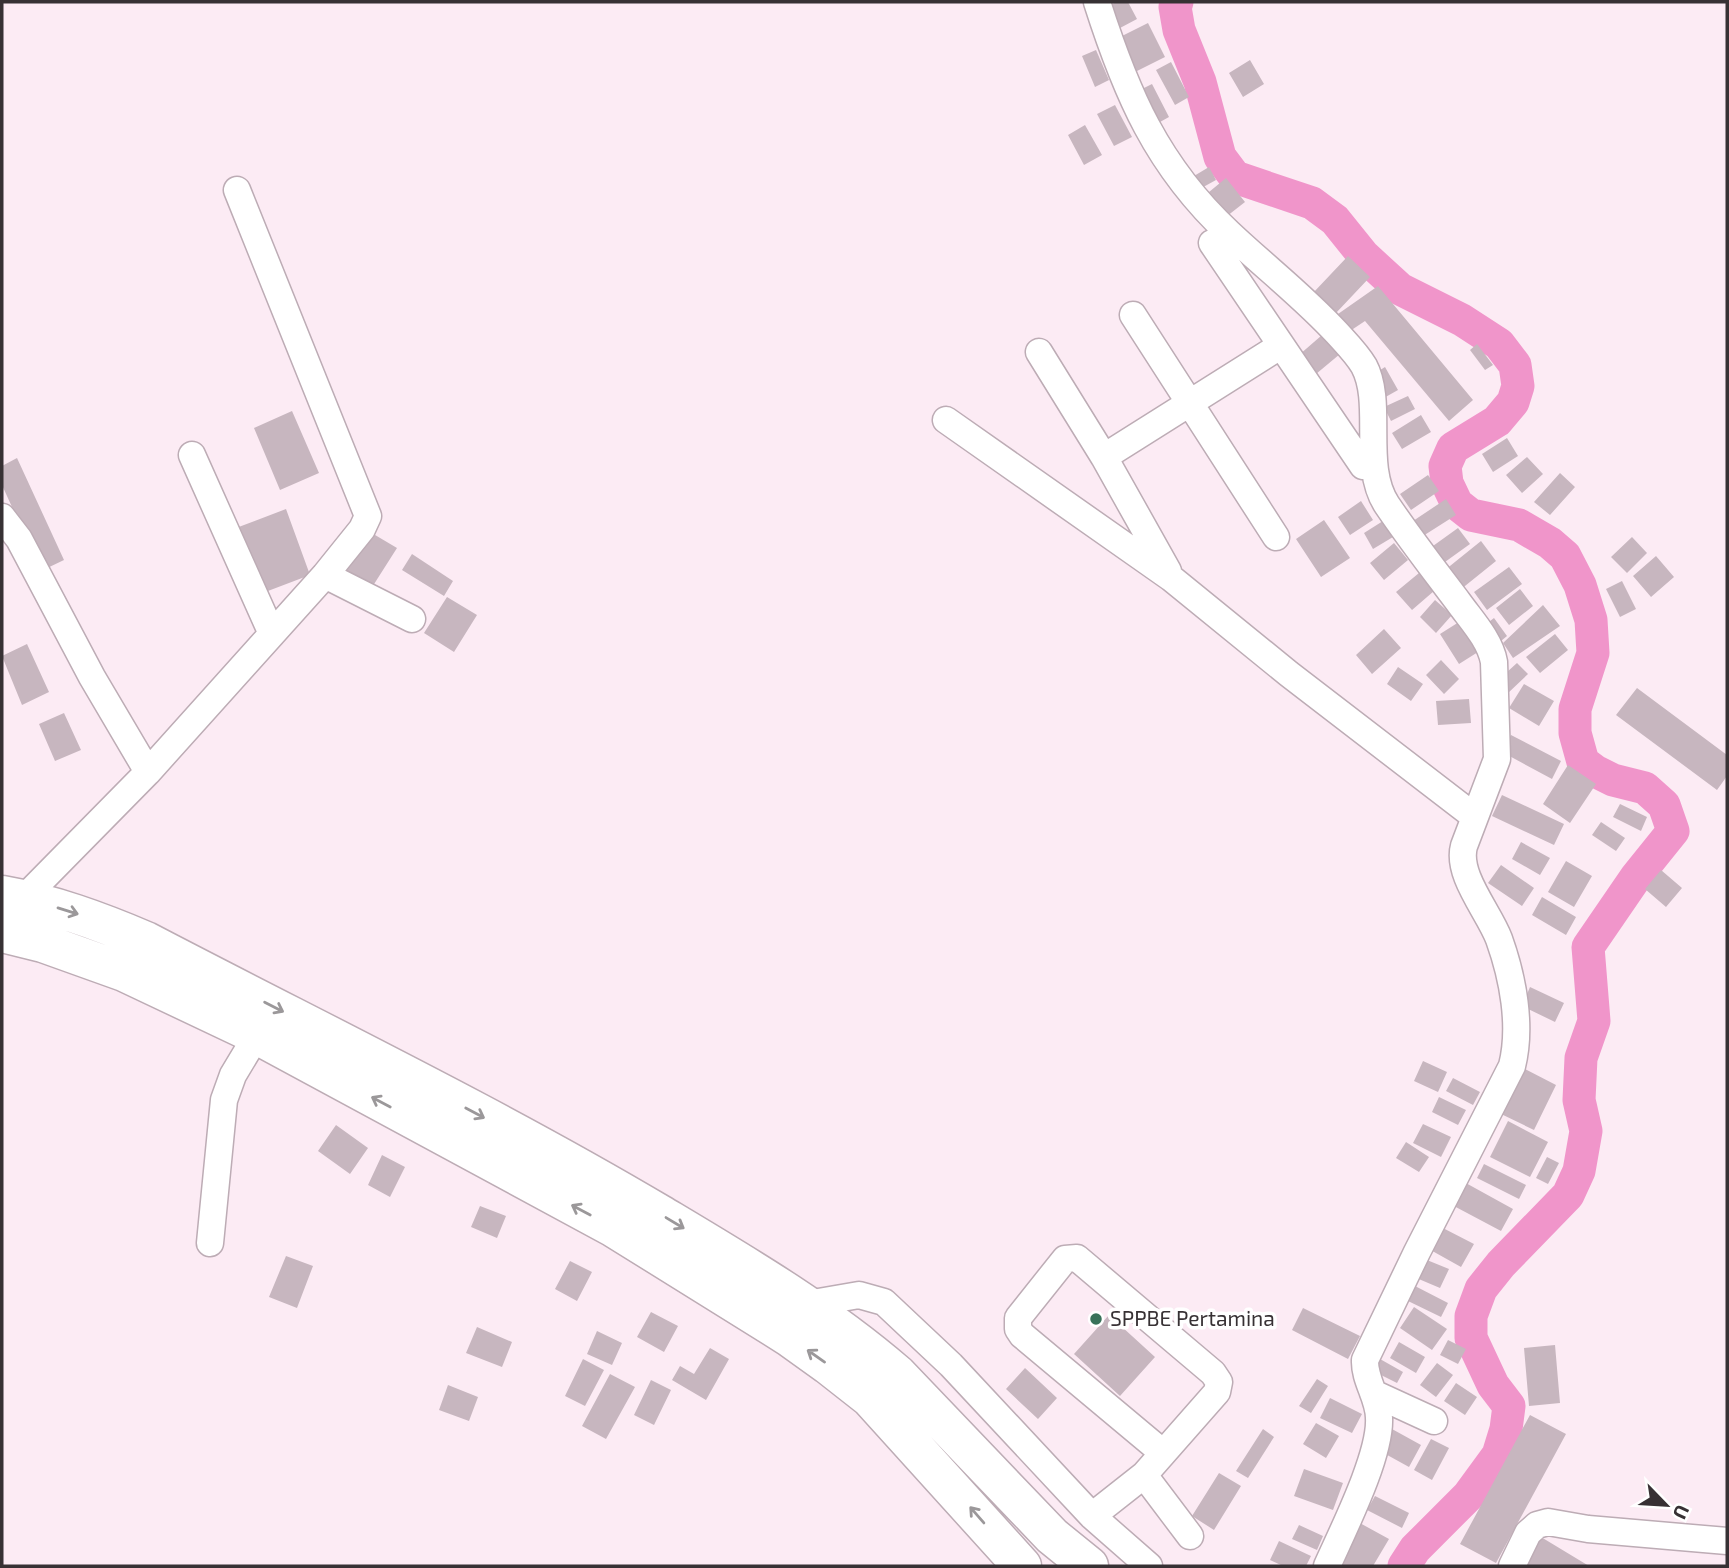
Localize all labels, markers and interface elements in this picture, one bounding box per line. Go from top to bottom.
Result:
one-way arrow [57,905,79,918]
one-way arrow [263,1001,284,1015]
one-way arrow [371,1095,391,1109]
one-way arrow [465,1106,485,1120]
one-way arrow [571,1203,592,1216]
one-way arrow [664,1216,684,1230]
place label: SPPBE Pertamina [1110,1305,1275,1330]
marker: SPPBE Pertamina [1088,1311,1104,1327]
one-way arrow [807,1349,826,1363]
north arrow [1631,1470,1701,1540]
text: U [1669,1502,1695,1523]
one-way arrow [969,1506,985,1524]

